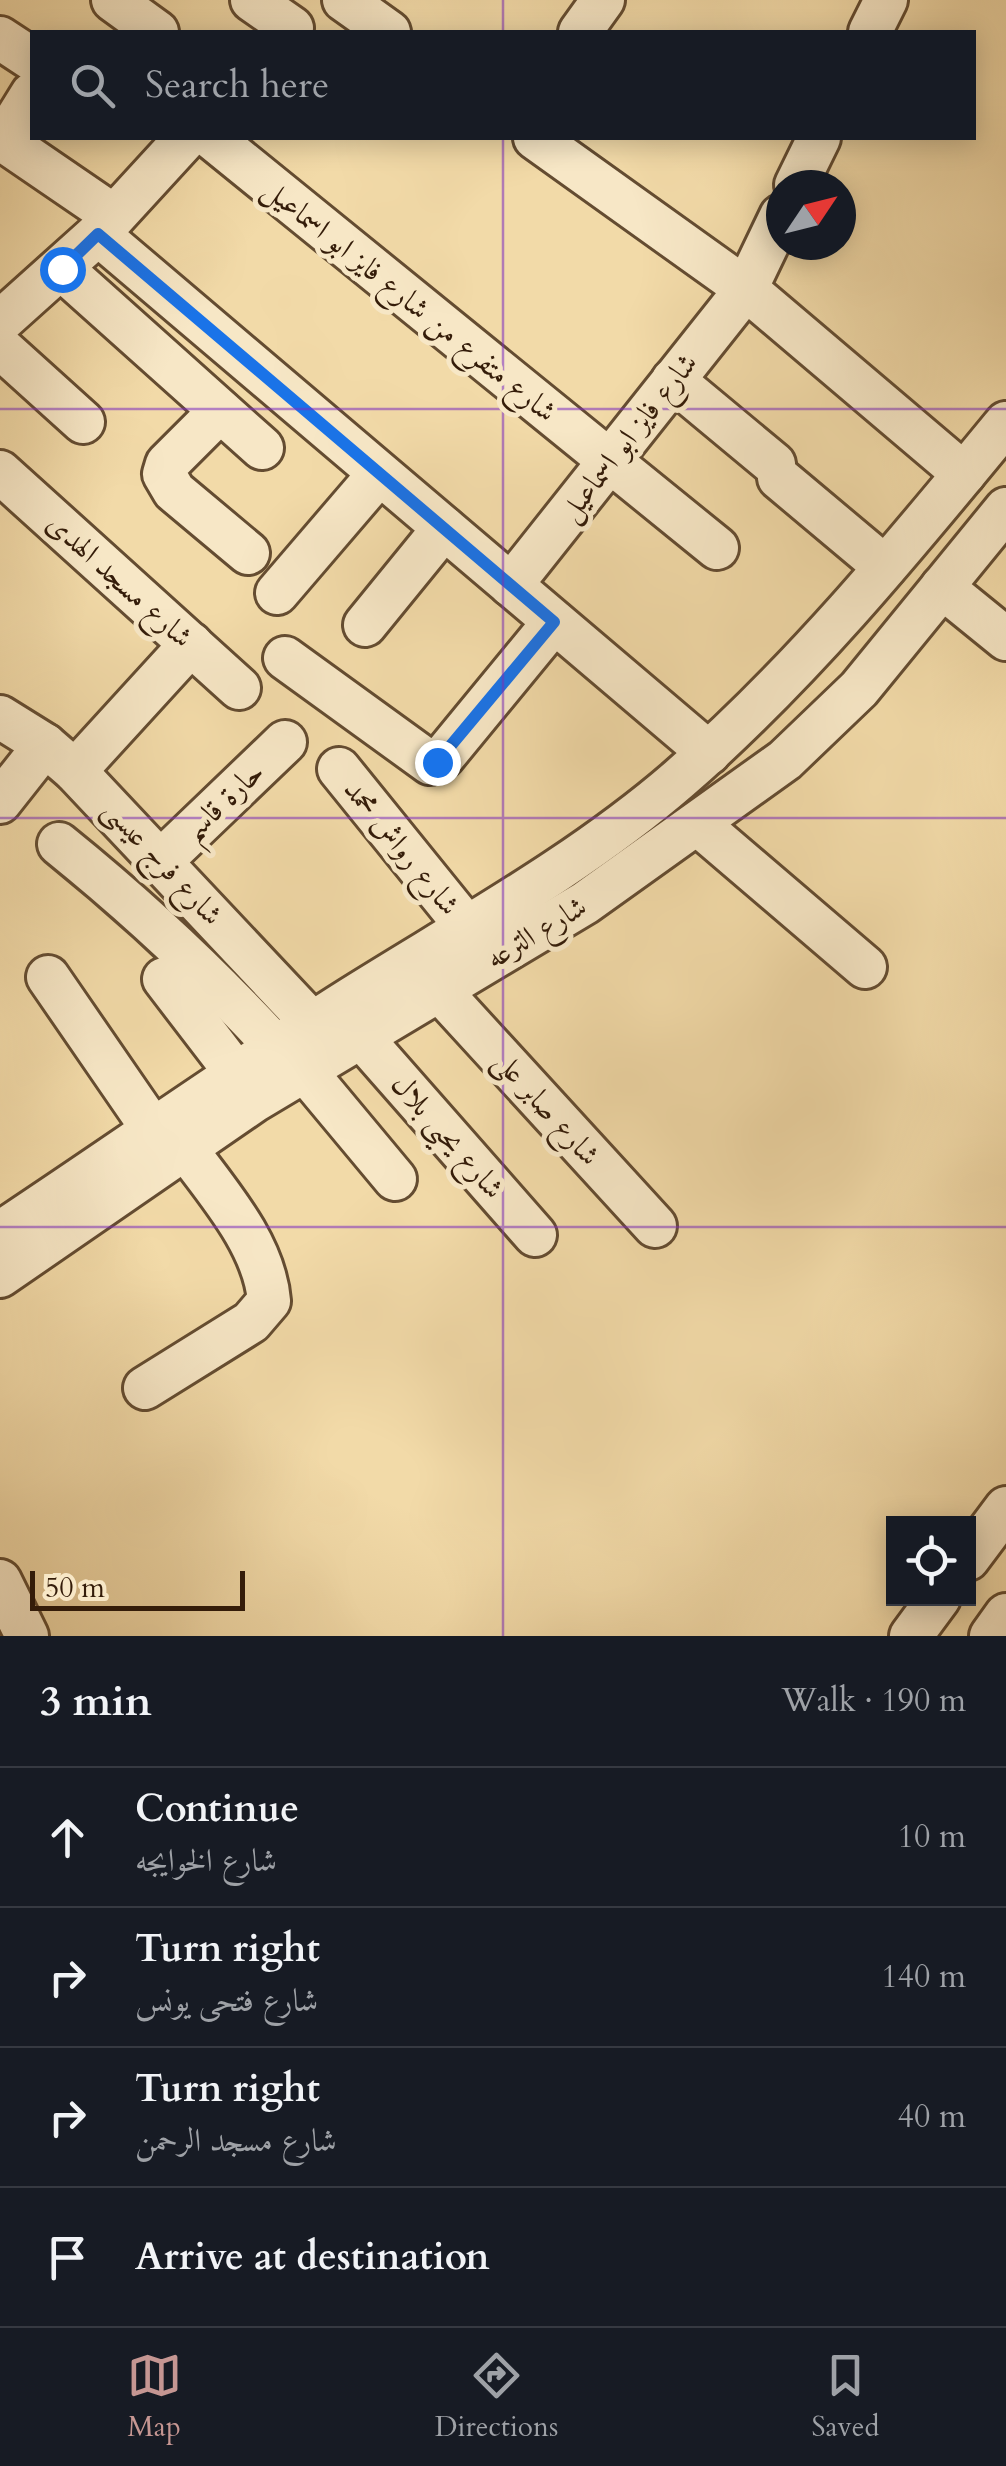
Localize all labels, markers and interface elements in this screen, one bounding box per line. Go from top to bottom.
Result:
search box [30,30,976,140]
icon: search [65,58,120,113]
text: Search here [145,59,329,111]
street label: شارع متفرع من شارع فايز ابو اسماعيل [252,169,565,435]
north arrow [766,170,856,260]
route start [40,247,86,293]
street label: شارع فايز ابو اسماعيل [549,344,711,533]
street label: شارع مسجد الهدى [35,503,202,660]
route end [415,740,461,786]
street label: حارة قاسم [173,752,279,856]
street label: شارع رواش محمد [331,771,469,927]
street label: شارع فرج عيسى [90,790,232,938]
street label: شارع الترعه [478,886,597,982]
street label: شارع صابر على [481,1042,609,1177]
street label: شارع يحيى بلال [379,1065,514,1210]
map controls [886,1516,976,1606]
button: locate [886,1516,976,1606]
scale bar [30,1566,245,1610]
text: 50 m [45,1569,105,1607]
text: 3 min [40,1673,152,1730]
text: Walk · 190 m [781,1679,966,1723]
text: Continue [135,1783,299,1835]
icon: ahead [40,1810,95,1865]
text: 10 m [898,1815,966,1859]
text: شارع الخوايجه [135,1839,277,1883]
text: Turn right [135,1923,320,1975]
icon: right [40,1950,95,2005]
text: 140 m [881,1955,966,1999]
text: شارع فتحى يونس [135,1979,318,2023]
text: Turn right [135,2063,320,2115]
icon: right [40,2090,95,2145]
text: 40 m [898,2095,966,2139]
text: شارع مسجد الرحمن [135,2119,337,2163]
icon: arrive [40,2230,95,2285]
text: Arrive at destination [135,2231,490,2283]
tab: Map [127,2348,182,2446]
tab: Directions [435,2348,558,2446]
tab: Saved [811,2348,879,2446]

